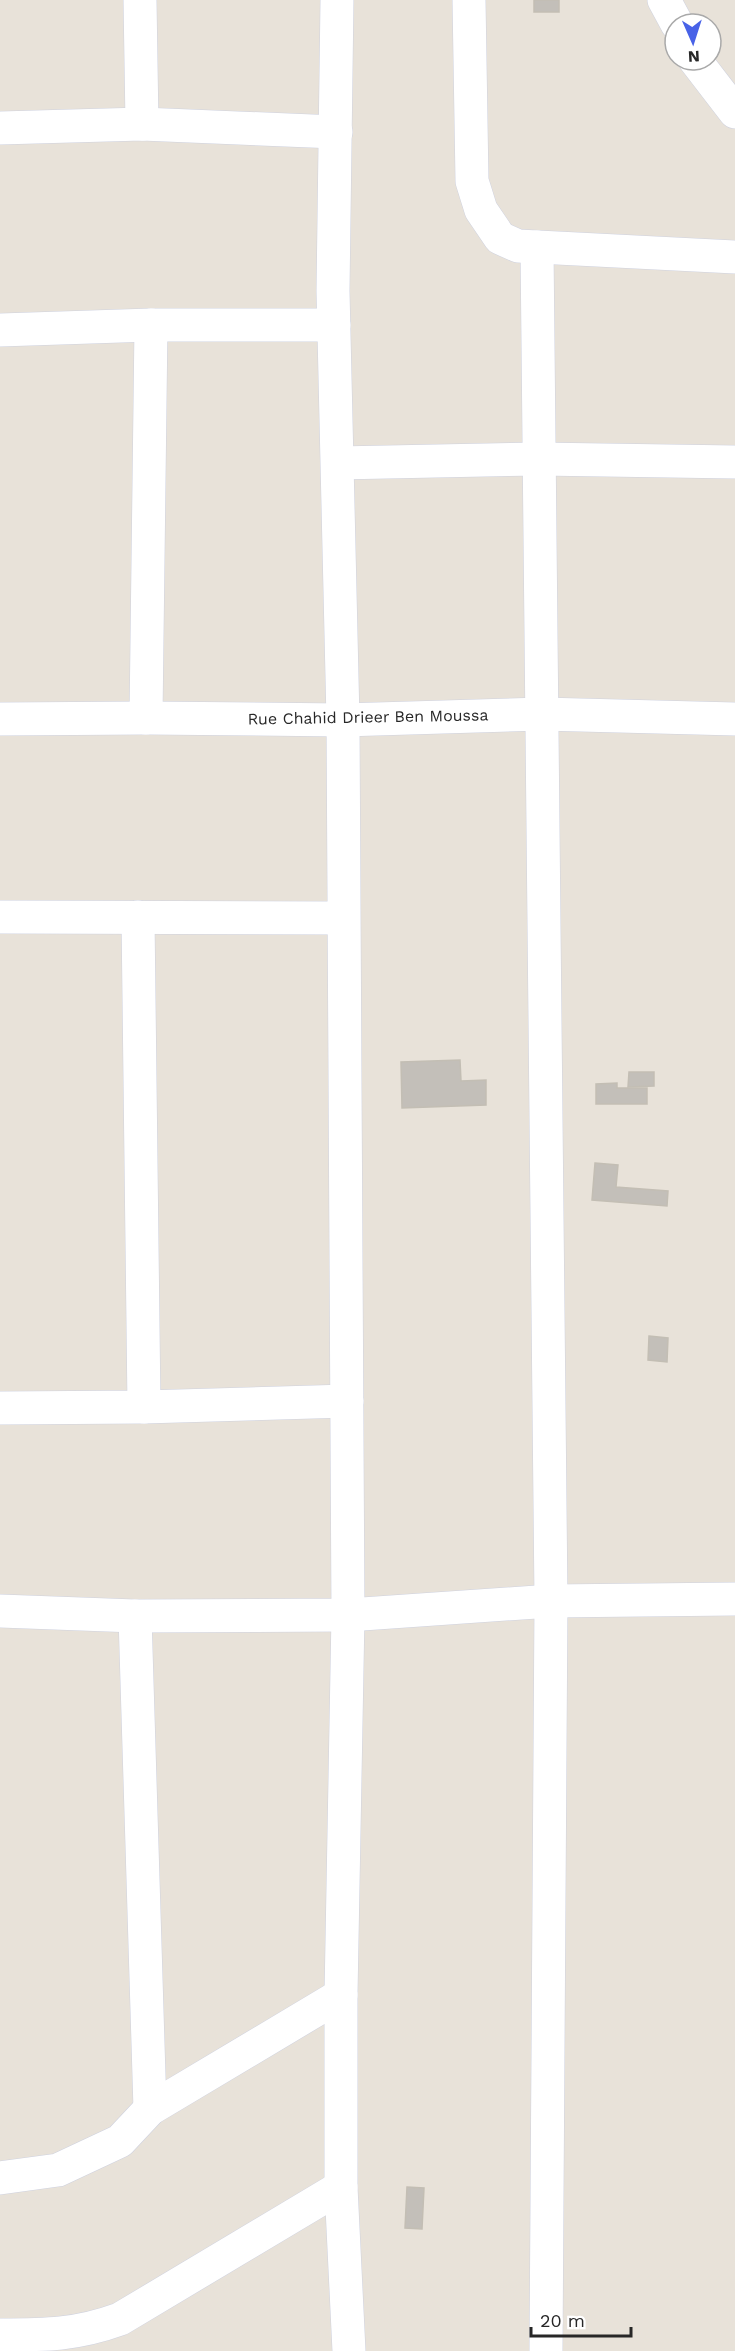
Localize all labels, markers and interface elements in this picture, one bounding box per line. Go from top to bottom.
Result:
north arrow [663,12,723,72]
text: N [687,47,700,66]
street label: Rue Chahid Drieer Ben Moussa [247,705,489,729]
scale bar [531,2300,632,2338]
text: 20 m [540,2310,585,2331]

